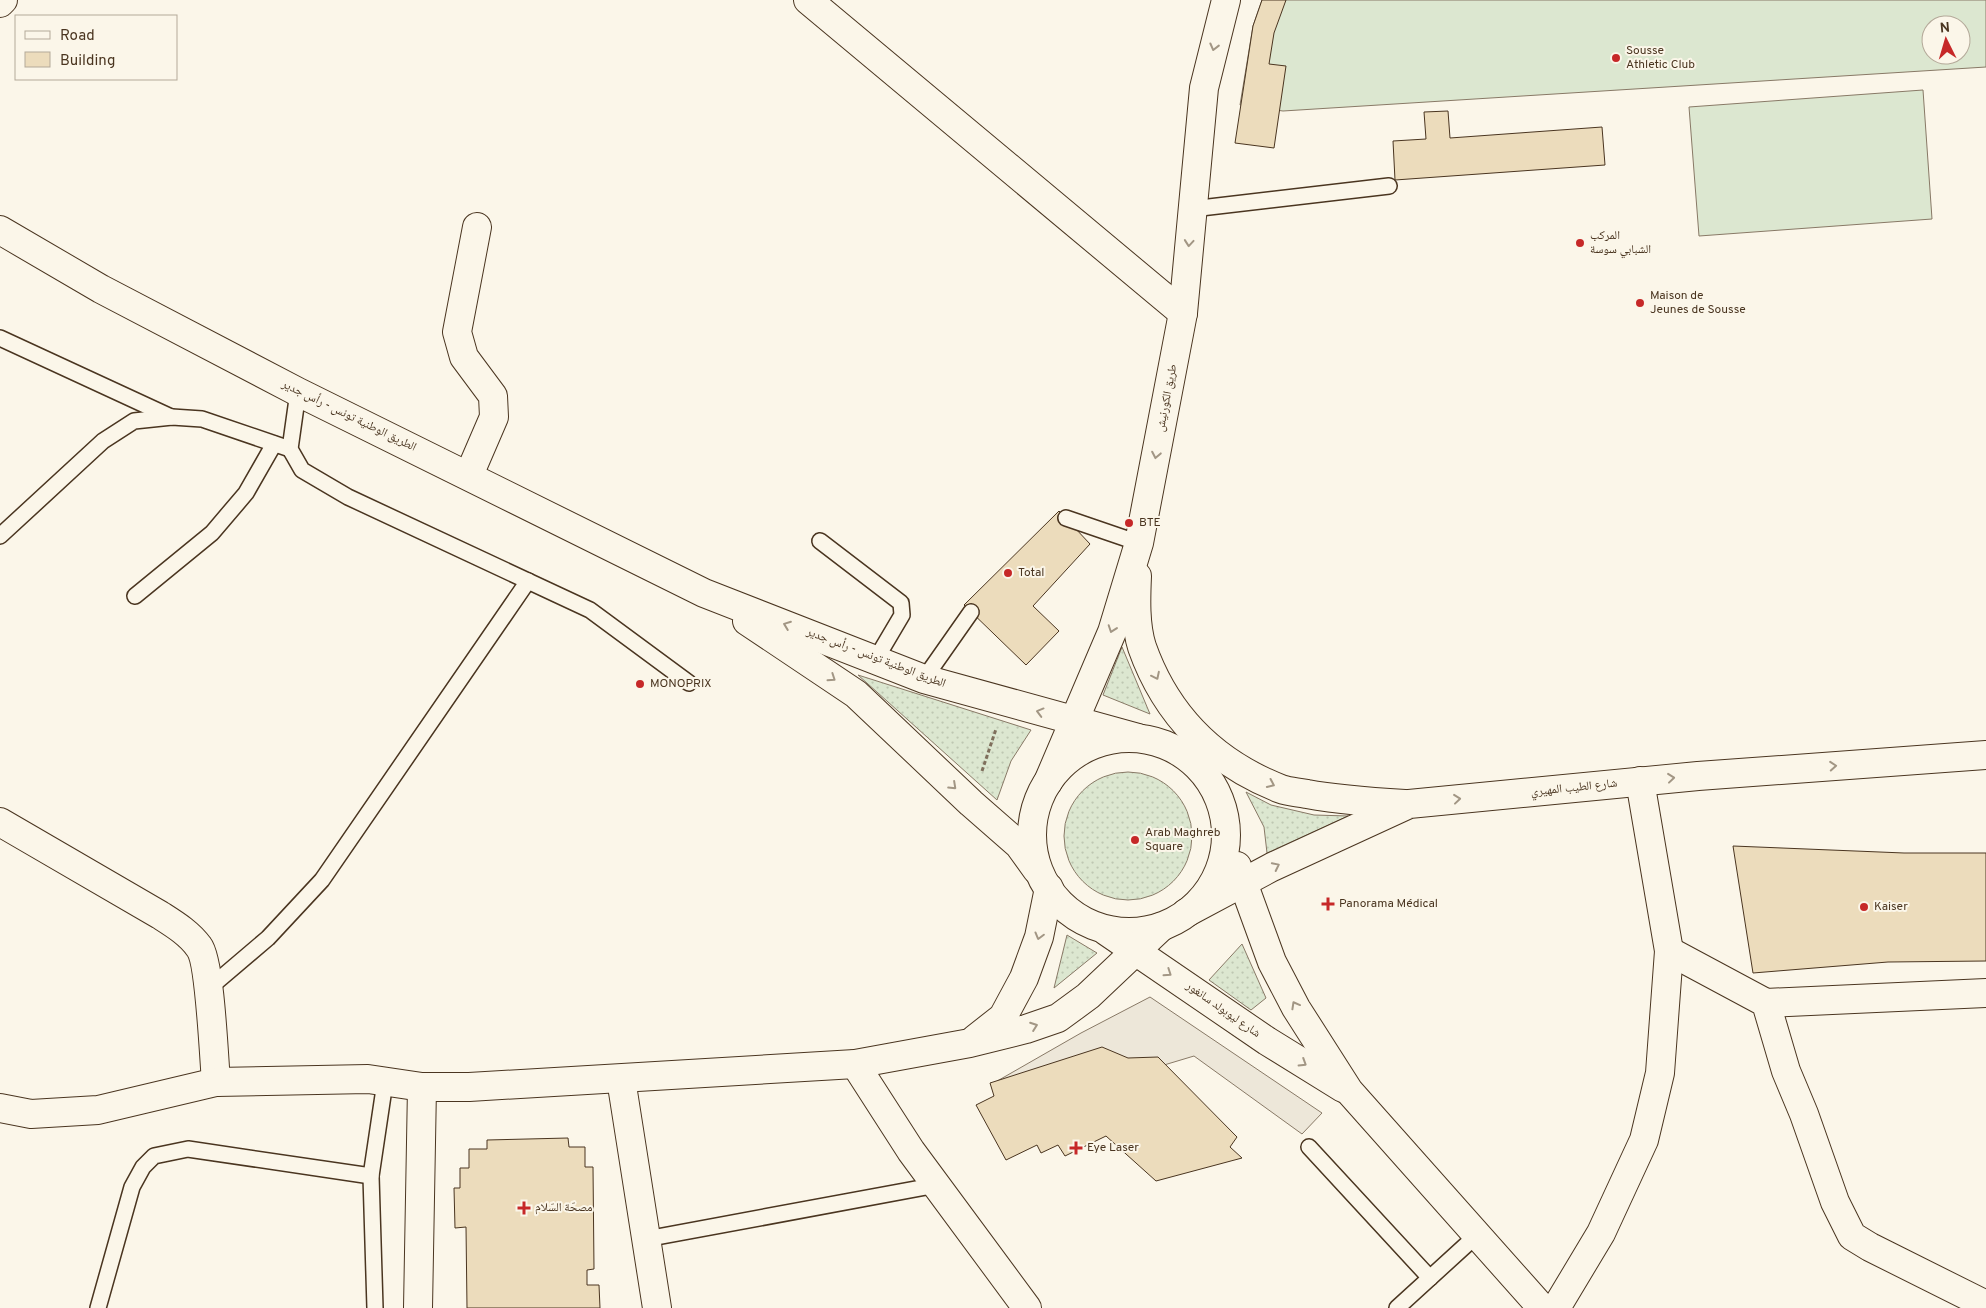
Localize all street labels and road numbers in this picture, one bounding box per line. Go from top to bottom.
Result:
street label: طريق الكورنيش [1153,363,1181,433]
street label: الطريق الوطنية تونس - رأس جدير [278,376,419,456]
street label: الطريق الوطنية تونس - رأس جدير [803,624,948,692]
street label: شارع الطيب المهيري [1530,775,1618,802]
street label: شارع ليوبولد سانغور [1182,978,1264,1042]

